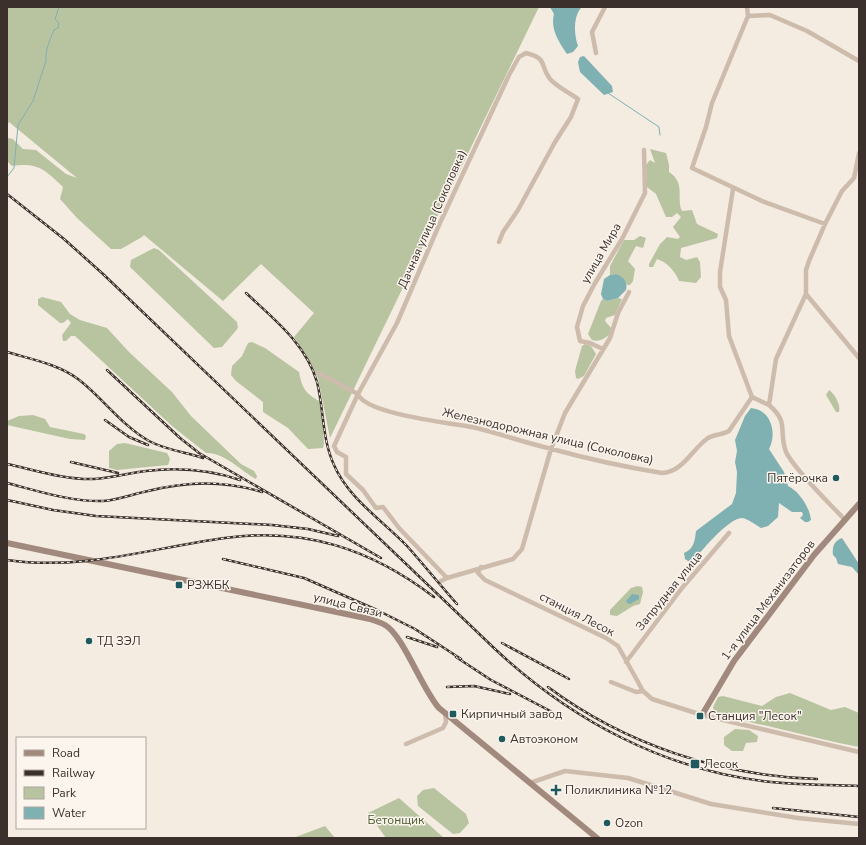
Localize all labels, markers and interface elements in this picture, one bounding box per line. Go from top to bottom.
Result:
street label: Дачная улица (Соколовка) [394,147,470,291]
street label: улица Мира [577,220,625,286]
street label: Железнодорожная улица (Соколовка) [441,404,655,468]
place label: Пятёрочка [767,470,828,486]
marker: Пятёрочка [831,473,841,483]
street label: 1-я улица Механизаторов [717,536,819,663]
street label: Запрудная улица [632,548,706,634]
place label: РЗЖБК [187,577,230,593]
marker: РЗЖБК [174,580,184,590]
street label: станция Лесок [537,588,618,640]
street label: улица Связи [312,589,384,621]
place label: ТД ЗЭЛ [97,633,141,649]
marker: ТД ЗЭЛ [84,636,94,646]
place label: Кирпичный завод [461,706,562,722]
place label: Станция "Лесок" [708,708,802,724]
marker: Кирпичный завод [448,709,458,719]
marker: Станция "Лесок" [695,711,705,721]
place label: Автоэконом [510,731,578,747]
marker: Автоэконом [497,734,507,744]
legend [16,737,146,829]
text: Road [52,745,80,761]
place label: Лесок [704,756,739,772]
marker: Лесок [689,758,701,770]
text: Railway [52,765,96,781]
place label: Поликлиника №12 [565,782,672,798]
marker: Поликлиника №12 [550,784,562,796]
text: Park [52,785,77,801]
text: Water [52,805,86,821]
park label: Бетонщик [368,812,425,828]
place label: Ozon [615,815,643,831]
marker: Ozon [602,818,612,828]

